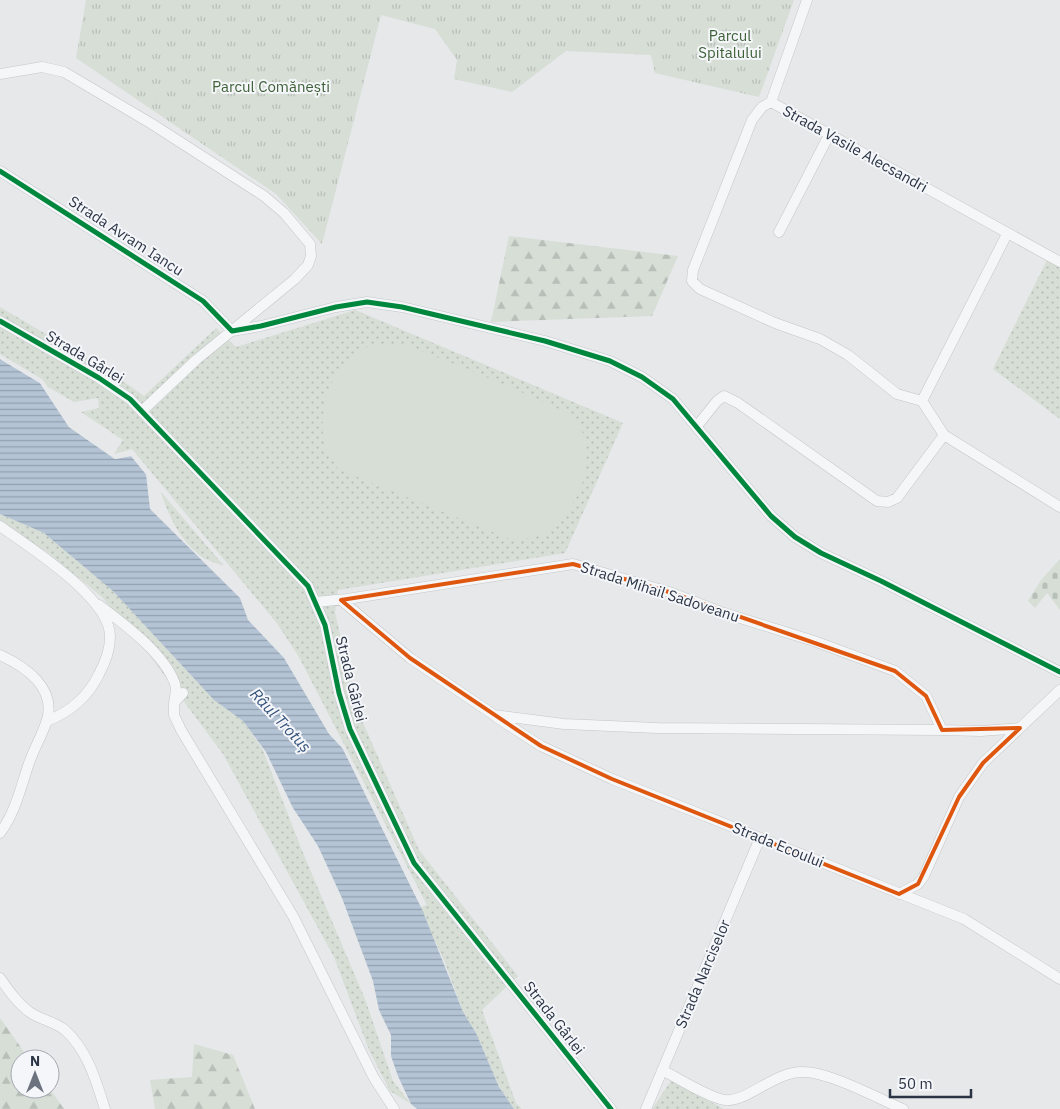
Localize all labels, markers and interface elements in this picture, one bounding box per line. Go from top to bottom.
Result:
park label: Parcul Spitalului [698,26,762,62]
park label: Parcul Comănești [212,77,330,96]
street label: Strada Vasile Alecsandri [780,101,931,196]
street label: Strada Avram Iancu [65,191,187,280]
street label: Strada Gârlei [43,326,128,387]
street label: Strada Mihail Sadoveanu [578,557,742,626]
street label: Strada Gârlei [332,634,371,724]
water label: Râul Trotuș [246,684,316,756]
street label: Strada Ecoului [730,818,827,872]
street label: Strada Narciselor [671,916,734,1031]
street label: Strada Gârlei [520,977,589,1058]
north arrow [10,1049,60,1099]
text: N [30,1052,40,1070]
scale bar [890,1066,971,1098]
text: 50 m [898,1074,933,1093]

